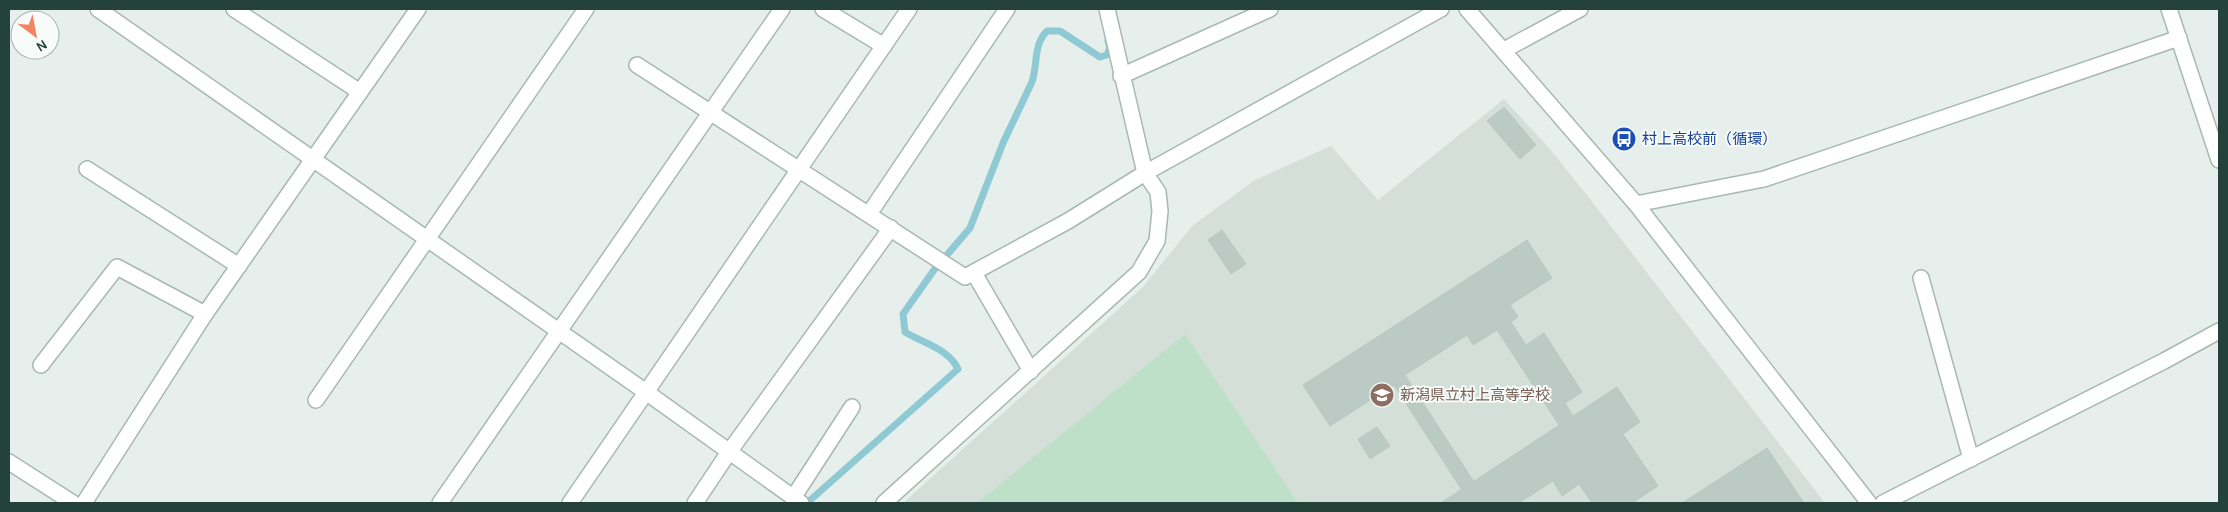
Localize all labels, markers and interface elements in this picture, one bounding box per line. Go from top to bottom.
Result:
north arrow [10,10,60,60]
text: N [33,36,50,55]
bus stop icon: 村上高校前（循環） [1611,126,1637,152]
place label: 村上高校前（循環） [1642,130,1777,148]
school or university icon: 新潟県立村上高等学校 [1369,382,1395,408]
place label: 新潟県立村上高等学校 [1400,386,1550,404]

